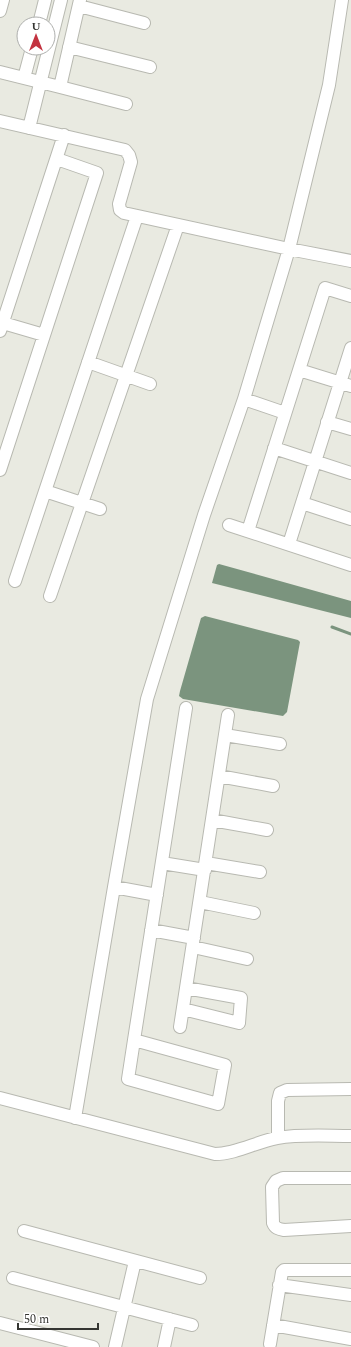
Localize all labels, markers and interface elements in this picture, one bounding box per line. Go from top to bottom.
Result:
north arrow [16,16,56,56]
text: U [31,18,41,35]
scale bar [18,1305,98,1331]
text: 50 m [24,1310,49,1329]

